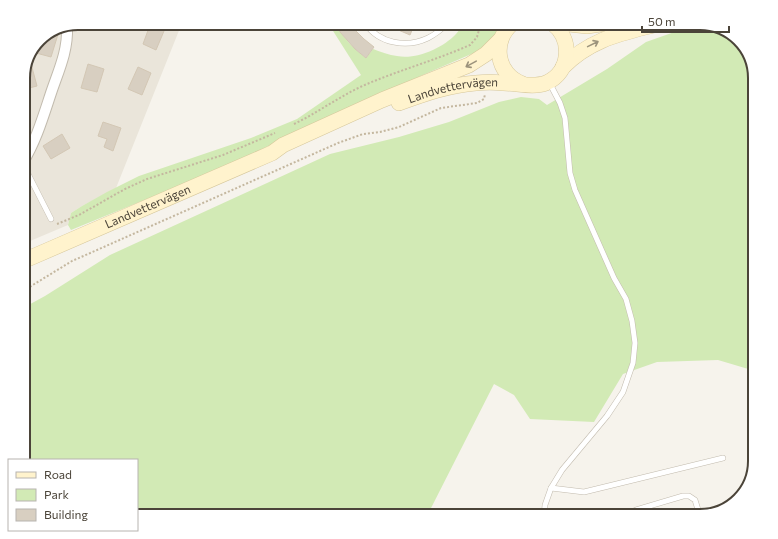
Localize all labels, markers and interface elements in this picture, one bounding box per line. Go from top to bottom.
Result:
scale bar [642,8,729,34]
text: 50 m [648,14,676,28]
one-way arrow [587,40,599,47]
one-way arrow [465,60,477,68]
street label: Landvettervägen [406,74,499,105]
street label: Landvettervägen [102,181,192,231]
legend [8,459,138,531]
text: Road [44,467,72,481]
text: Park [44,487,70,501]
text: Building [44,507,88,521]

